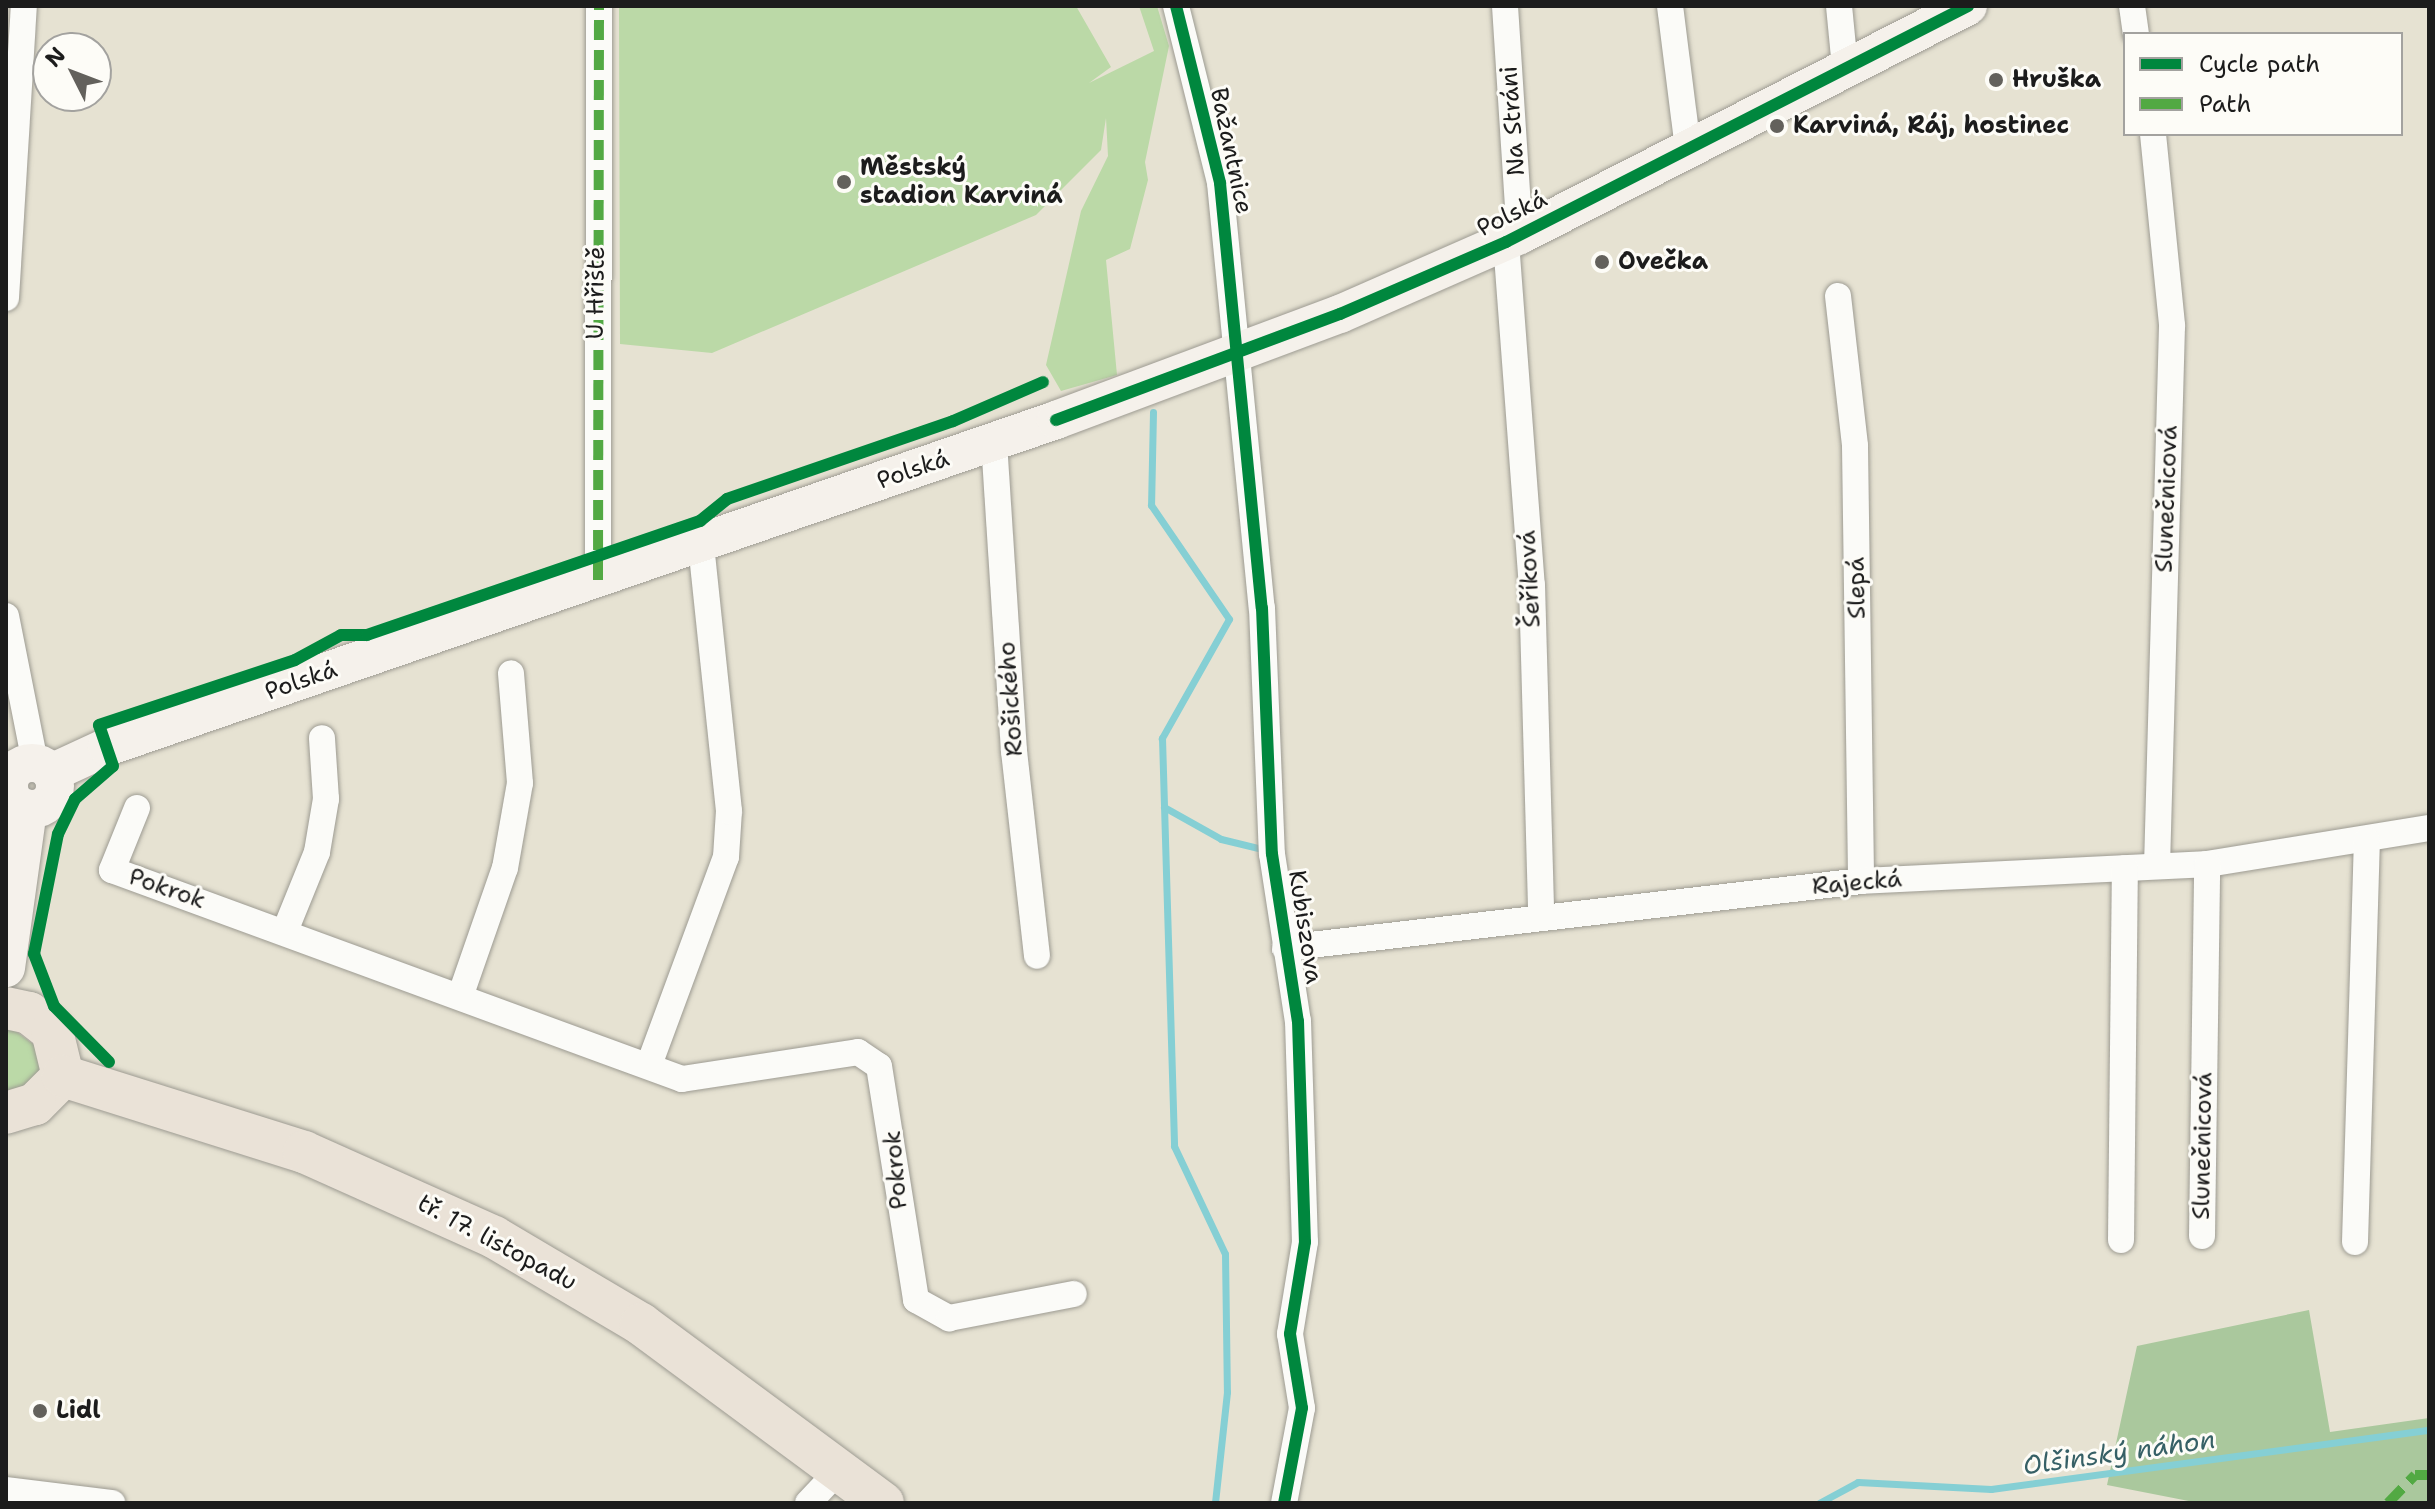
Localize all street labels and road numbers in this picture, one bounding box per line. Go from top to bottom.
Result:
street label: Na Stráni [1495,65,1531,177]
street label: Bažantnice [1204,85,1258,217]
street label: Polská [1472,185,1552,243]
street label: U Hřiště [581,246,611,340]
street label: Slunečnicová [2150,425,2184,573]
street label: Polská [873,444,953,496]
street label: Šeříková [1513,530,1547,628]
street label: Slepá [1842,557,1872,619]
street label: Rošického [993,641,1029,757]
street label: Polská [261,655,341,707]
street label: Pokrok [125,863,209,915]
street label: Rajecká [1811,865,1903,901]
street label: Kubiszova [1282,868,1328,986]
street label: Slunečnicová [2187,1072,2219,1220]
street label: Pokrok [878,1129,914,1211]
street label: tř. 17. listopadu [413,1189,581,1297]

